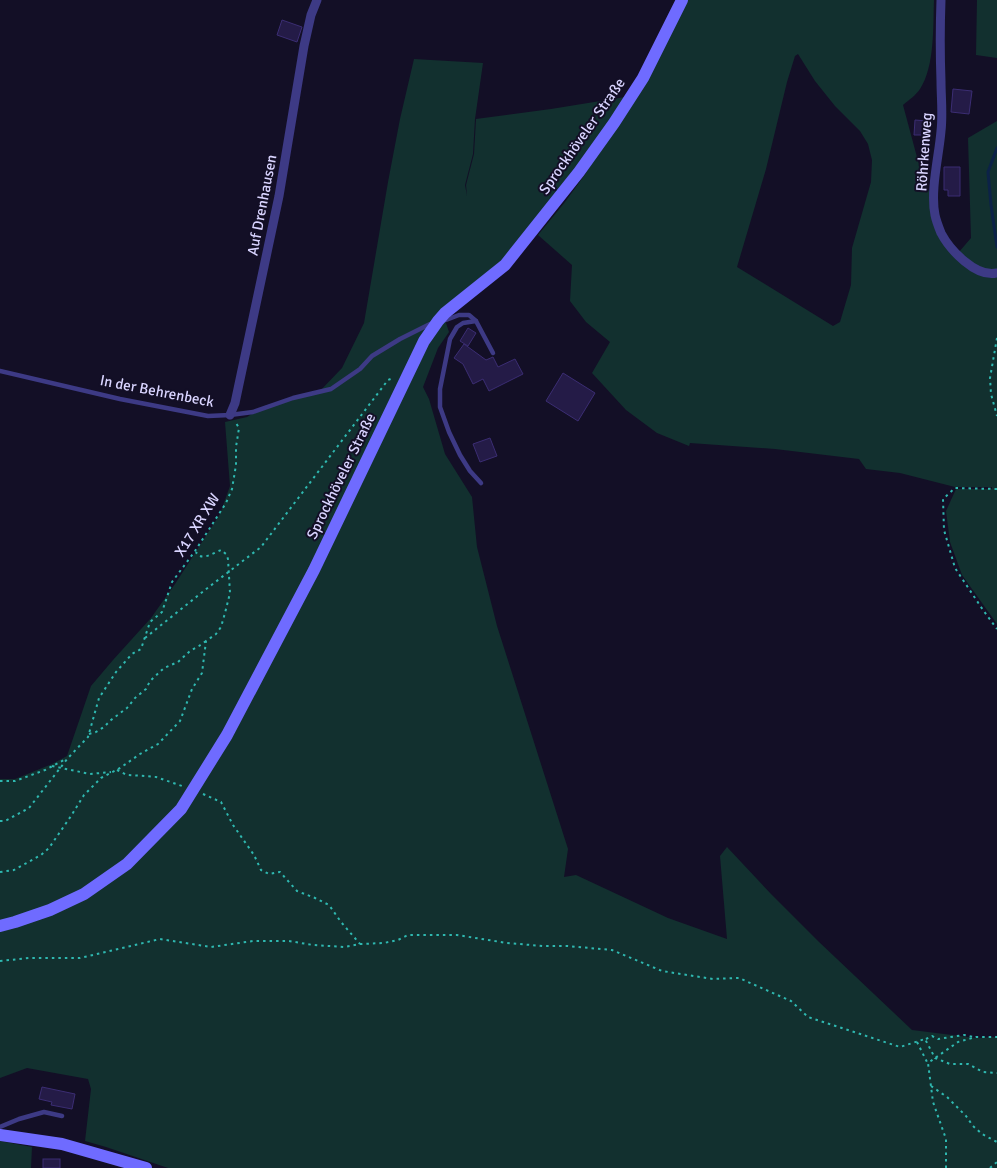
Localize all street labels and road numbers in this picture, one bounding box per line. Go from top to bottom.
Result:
street label: Sprockhöveler Straße [535,74,629,198]
street label: Röhrkenweg [912,112,936,192]
street label: Auf Drenhausen [243,153,281,257]
street label: In der Behrenbeck [98,371,216,411]
street label: Sprockhöveler Straße [303,410,379,542]
street label: X17 XR XW [171,490,224,560]

